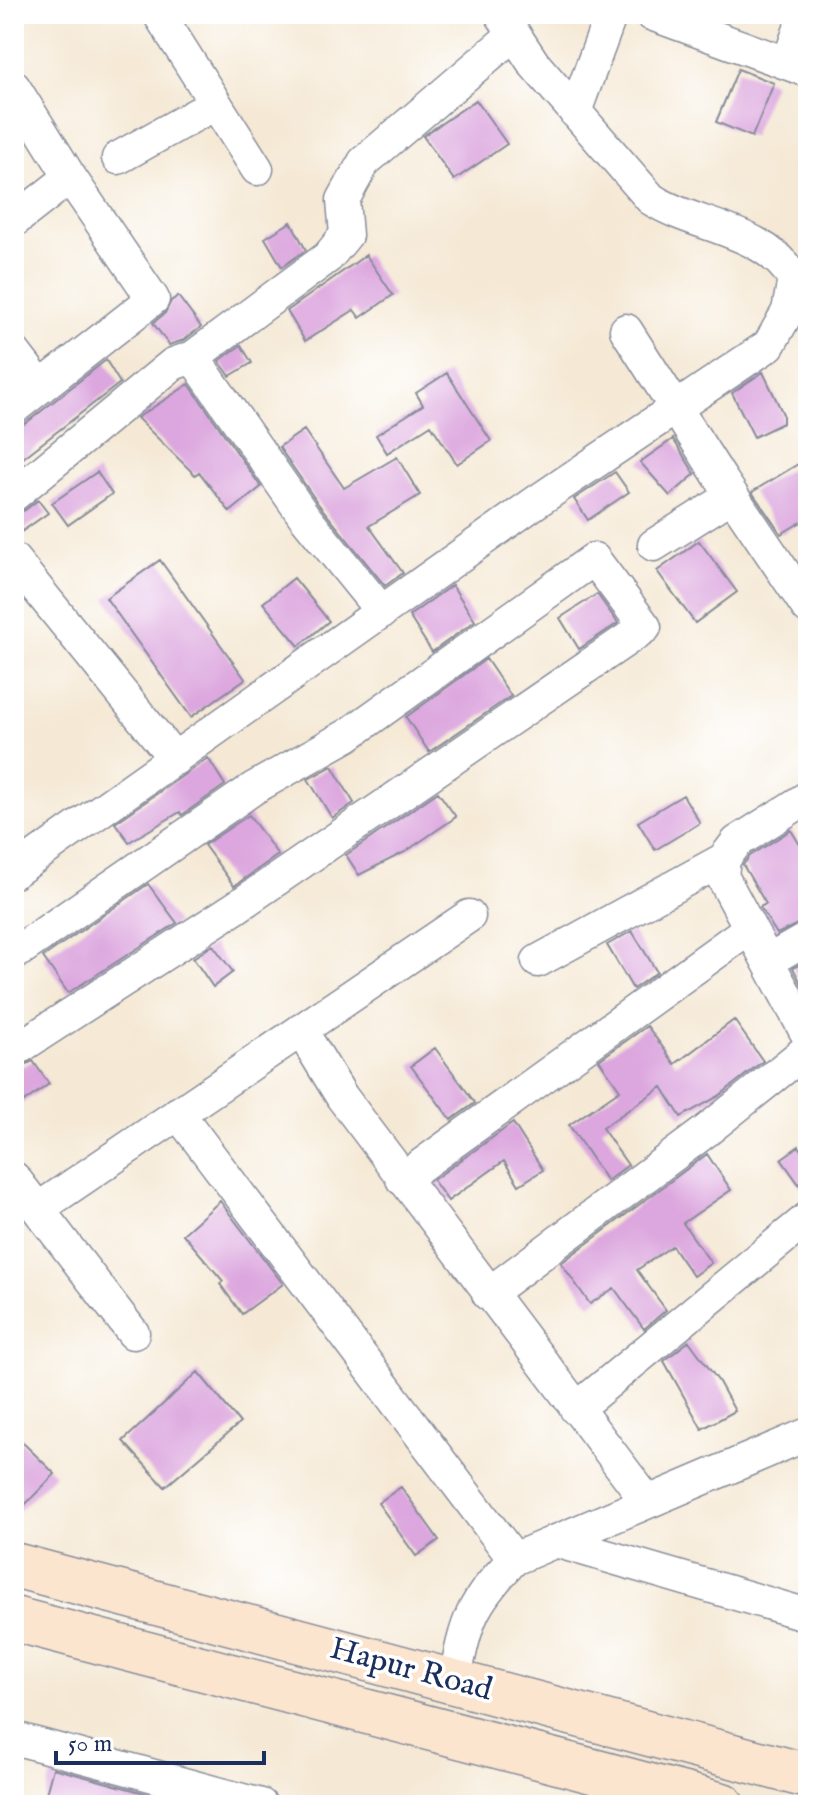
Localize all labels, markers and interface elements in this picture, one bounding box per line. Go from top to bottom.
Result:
street label: Hapur Road [325,1629,497,1712]
scale bar [56,1715,264,1765]
text: 50 m [68,1729,112,1760]

